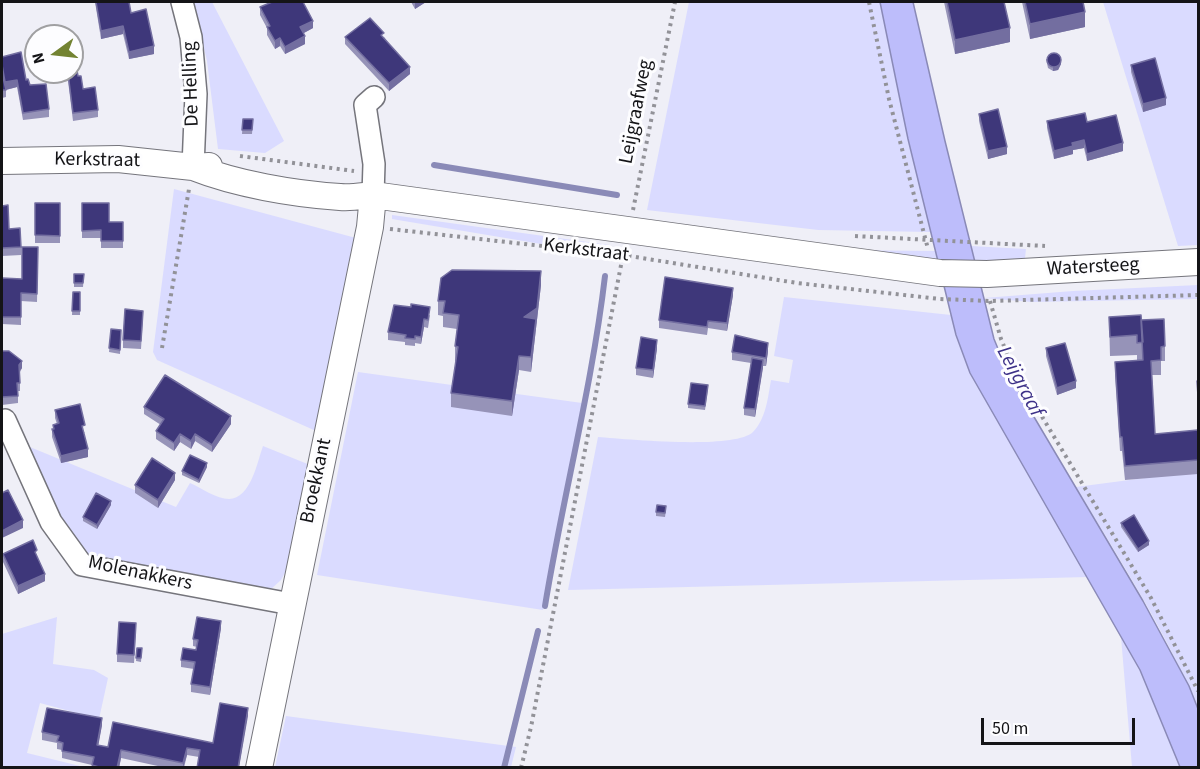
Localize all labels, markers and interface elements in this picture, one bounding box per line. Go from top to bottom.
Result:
north arrow [24,24,84,84]
street label: De Helling [179,41,205,127]
text: N [27,50,51,66]
street label: Leijgraafweg [615,58,659,166]
street label: Kerkstraat [54,148,140,174]
street label: Kerkstraat [542,234,630,268]
street label: Watersteeg [1046,254,1140,282]
water label: Leijgraaf [990,343,1048,421]
street label: Broekkant [296,436,338,526]
street label: Molenakkers [86,551,194,597]
scale bar [984,706,1138,744]
text: 50 m [992,716,1028,741]

